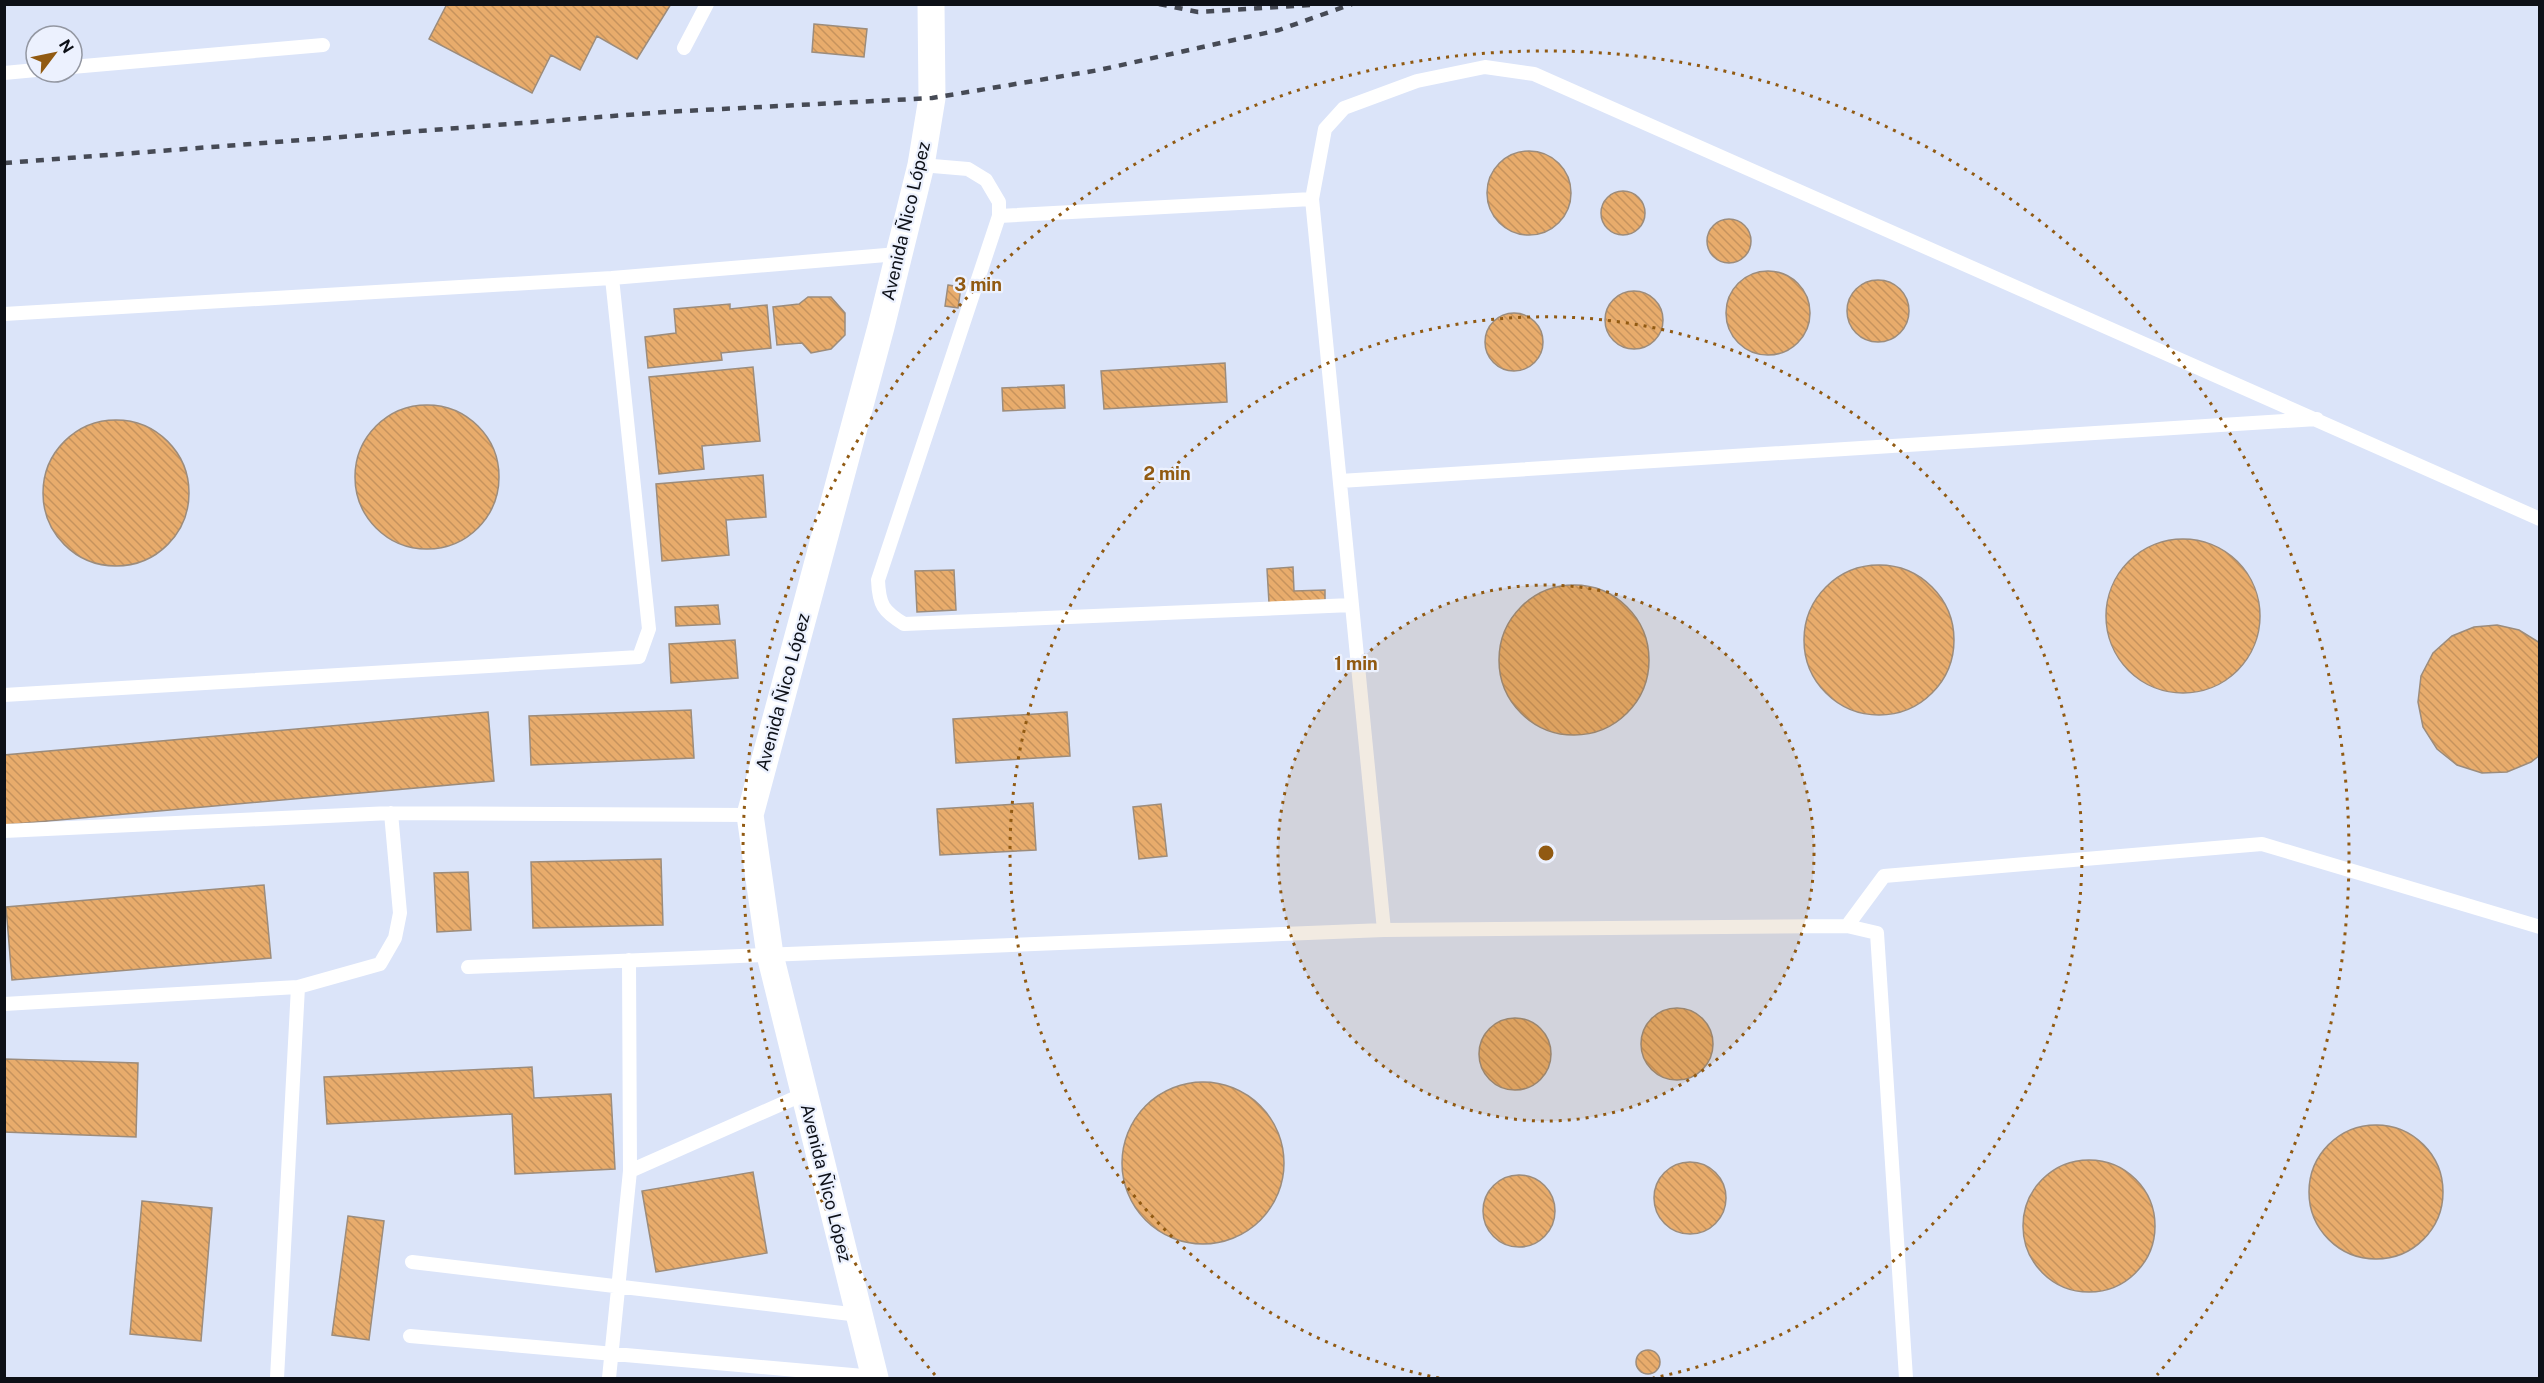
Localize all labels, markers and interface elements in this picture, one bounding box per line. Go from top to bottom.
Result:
north arrow [24,24,84,84]
text: N [55,36,78,57]
street label: Avenida Ñico López [876,139,934,302]
text: 3 min [954,274,1002,295]
text: 2 min [1143,463,1191,484]
street label: Avenida Ñico López [750,610,814,773]
text: 1 min [1334,653,1378,674]
centre of rings [1536,843,1556,863]
street label: Avenida Ñico López [797,1101,857,1264]

